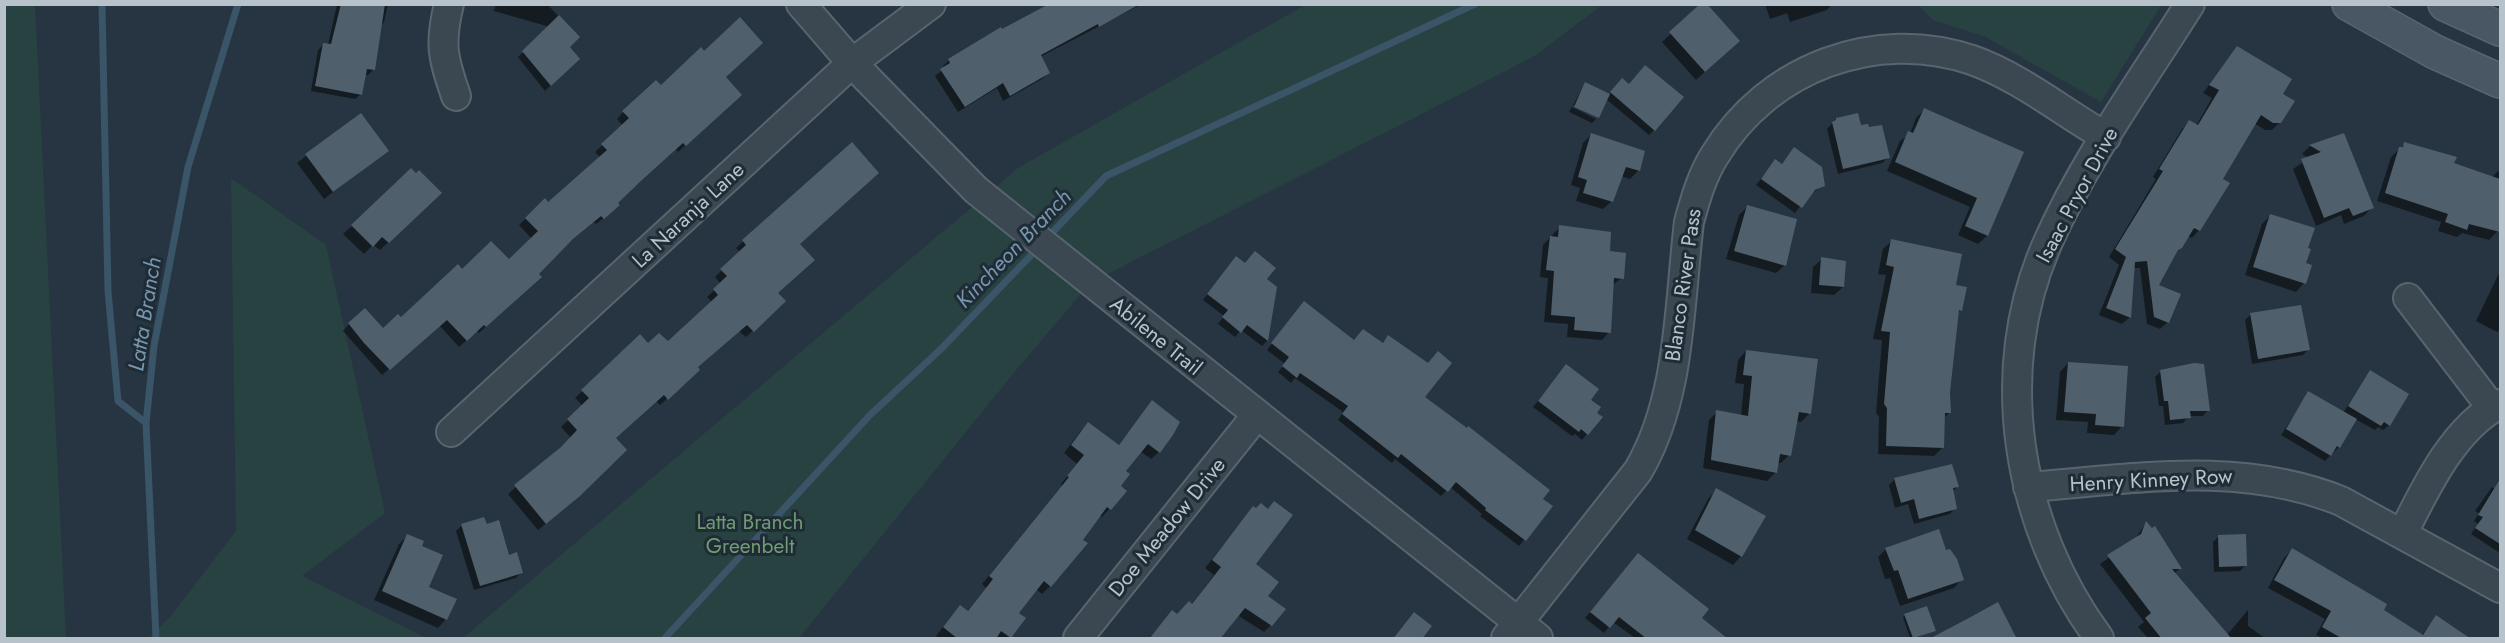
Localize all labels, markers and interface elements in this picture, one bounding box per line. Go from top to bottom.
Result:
street label: Isaac Pryor Drive [2029,122,2125,268]
street label: La Naranja Lane [625,155,751,275]
water label: Kincheon Branch [948,181,1078,315]
street label: Blanco River Pass [1657,207,1709,363]
water label: Latta Branch [119,255,169,373]
street label: Abilene Trail [1104,289,1208,383]
street label: Doe Meadow Drive [1101,451,1233,603]
street label: Henry Kinney Row [2069,461,2234,499]
park label: Latta Branch Greenbelt [696,507,804,561]

